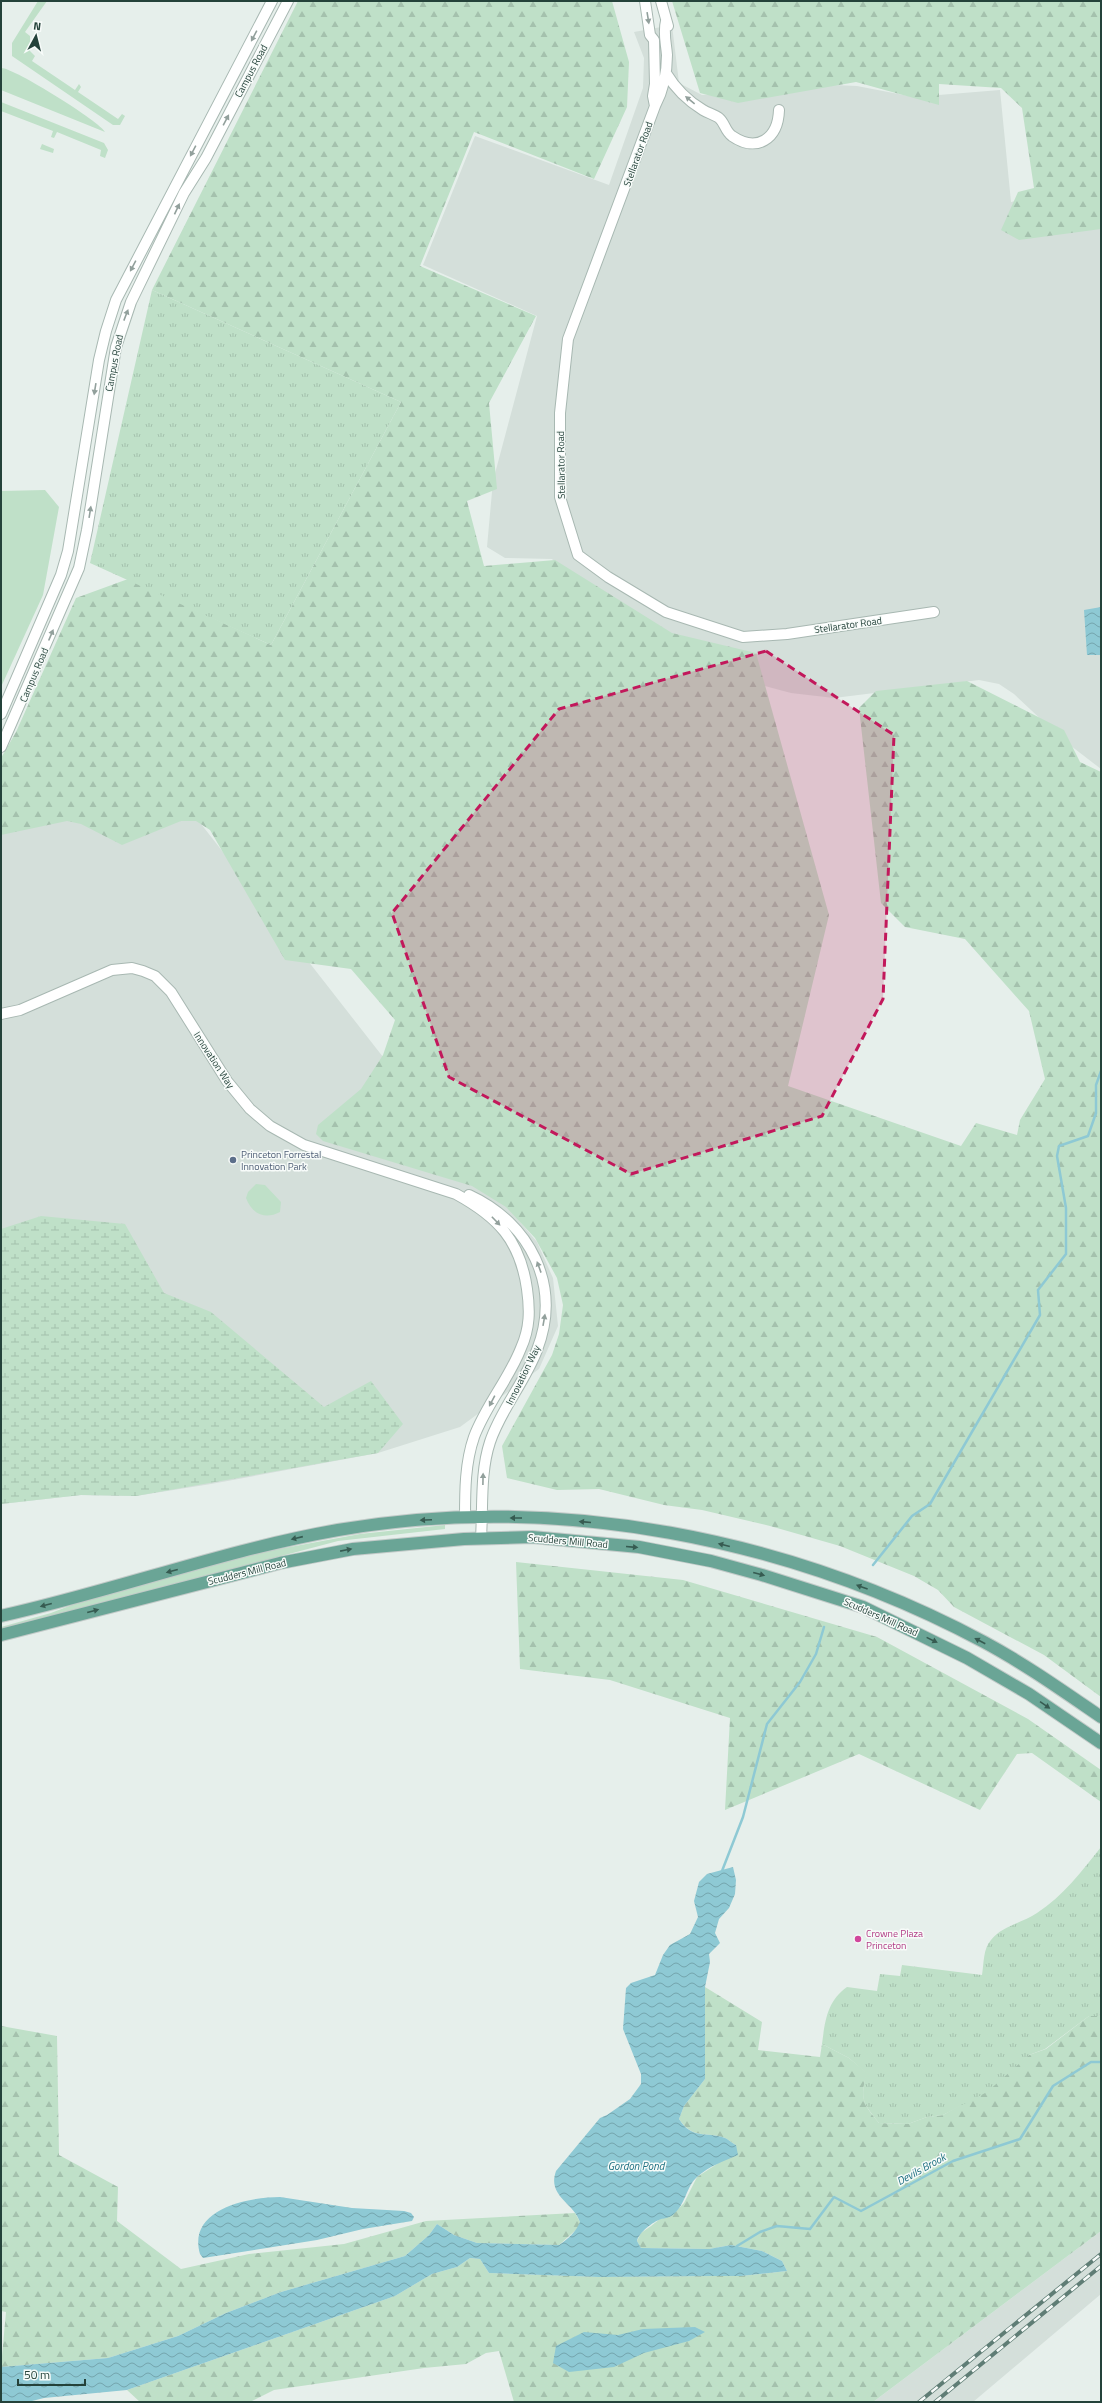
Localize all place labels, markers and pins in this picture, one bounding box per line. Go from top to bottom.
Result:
place label: Princeton Forrestal Innovation Park [241,1147,321,1174]
marker: Princeton Forrestal Innovation Park [228,1155,238,1165]
place label: Crowne Plaza Princeton [866,1926,923,1953]
marker: Crowne Plaza Princeton [853,1934,863,1944]

